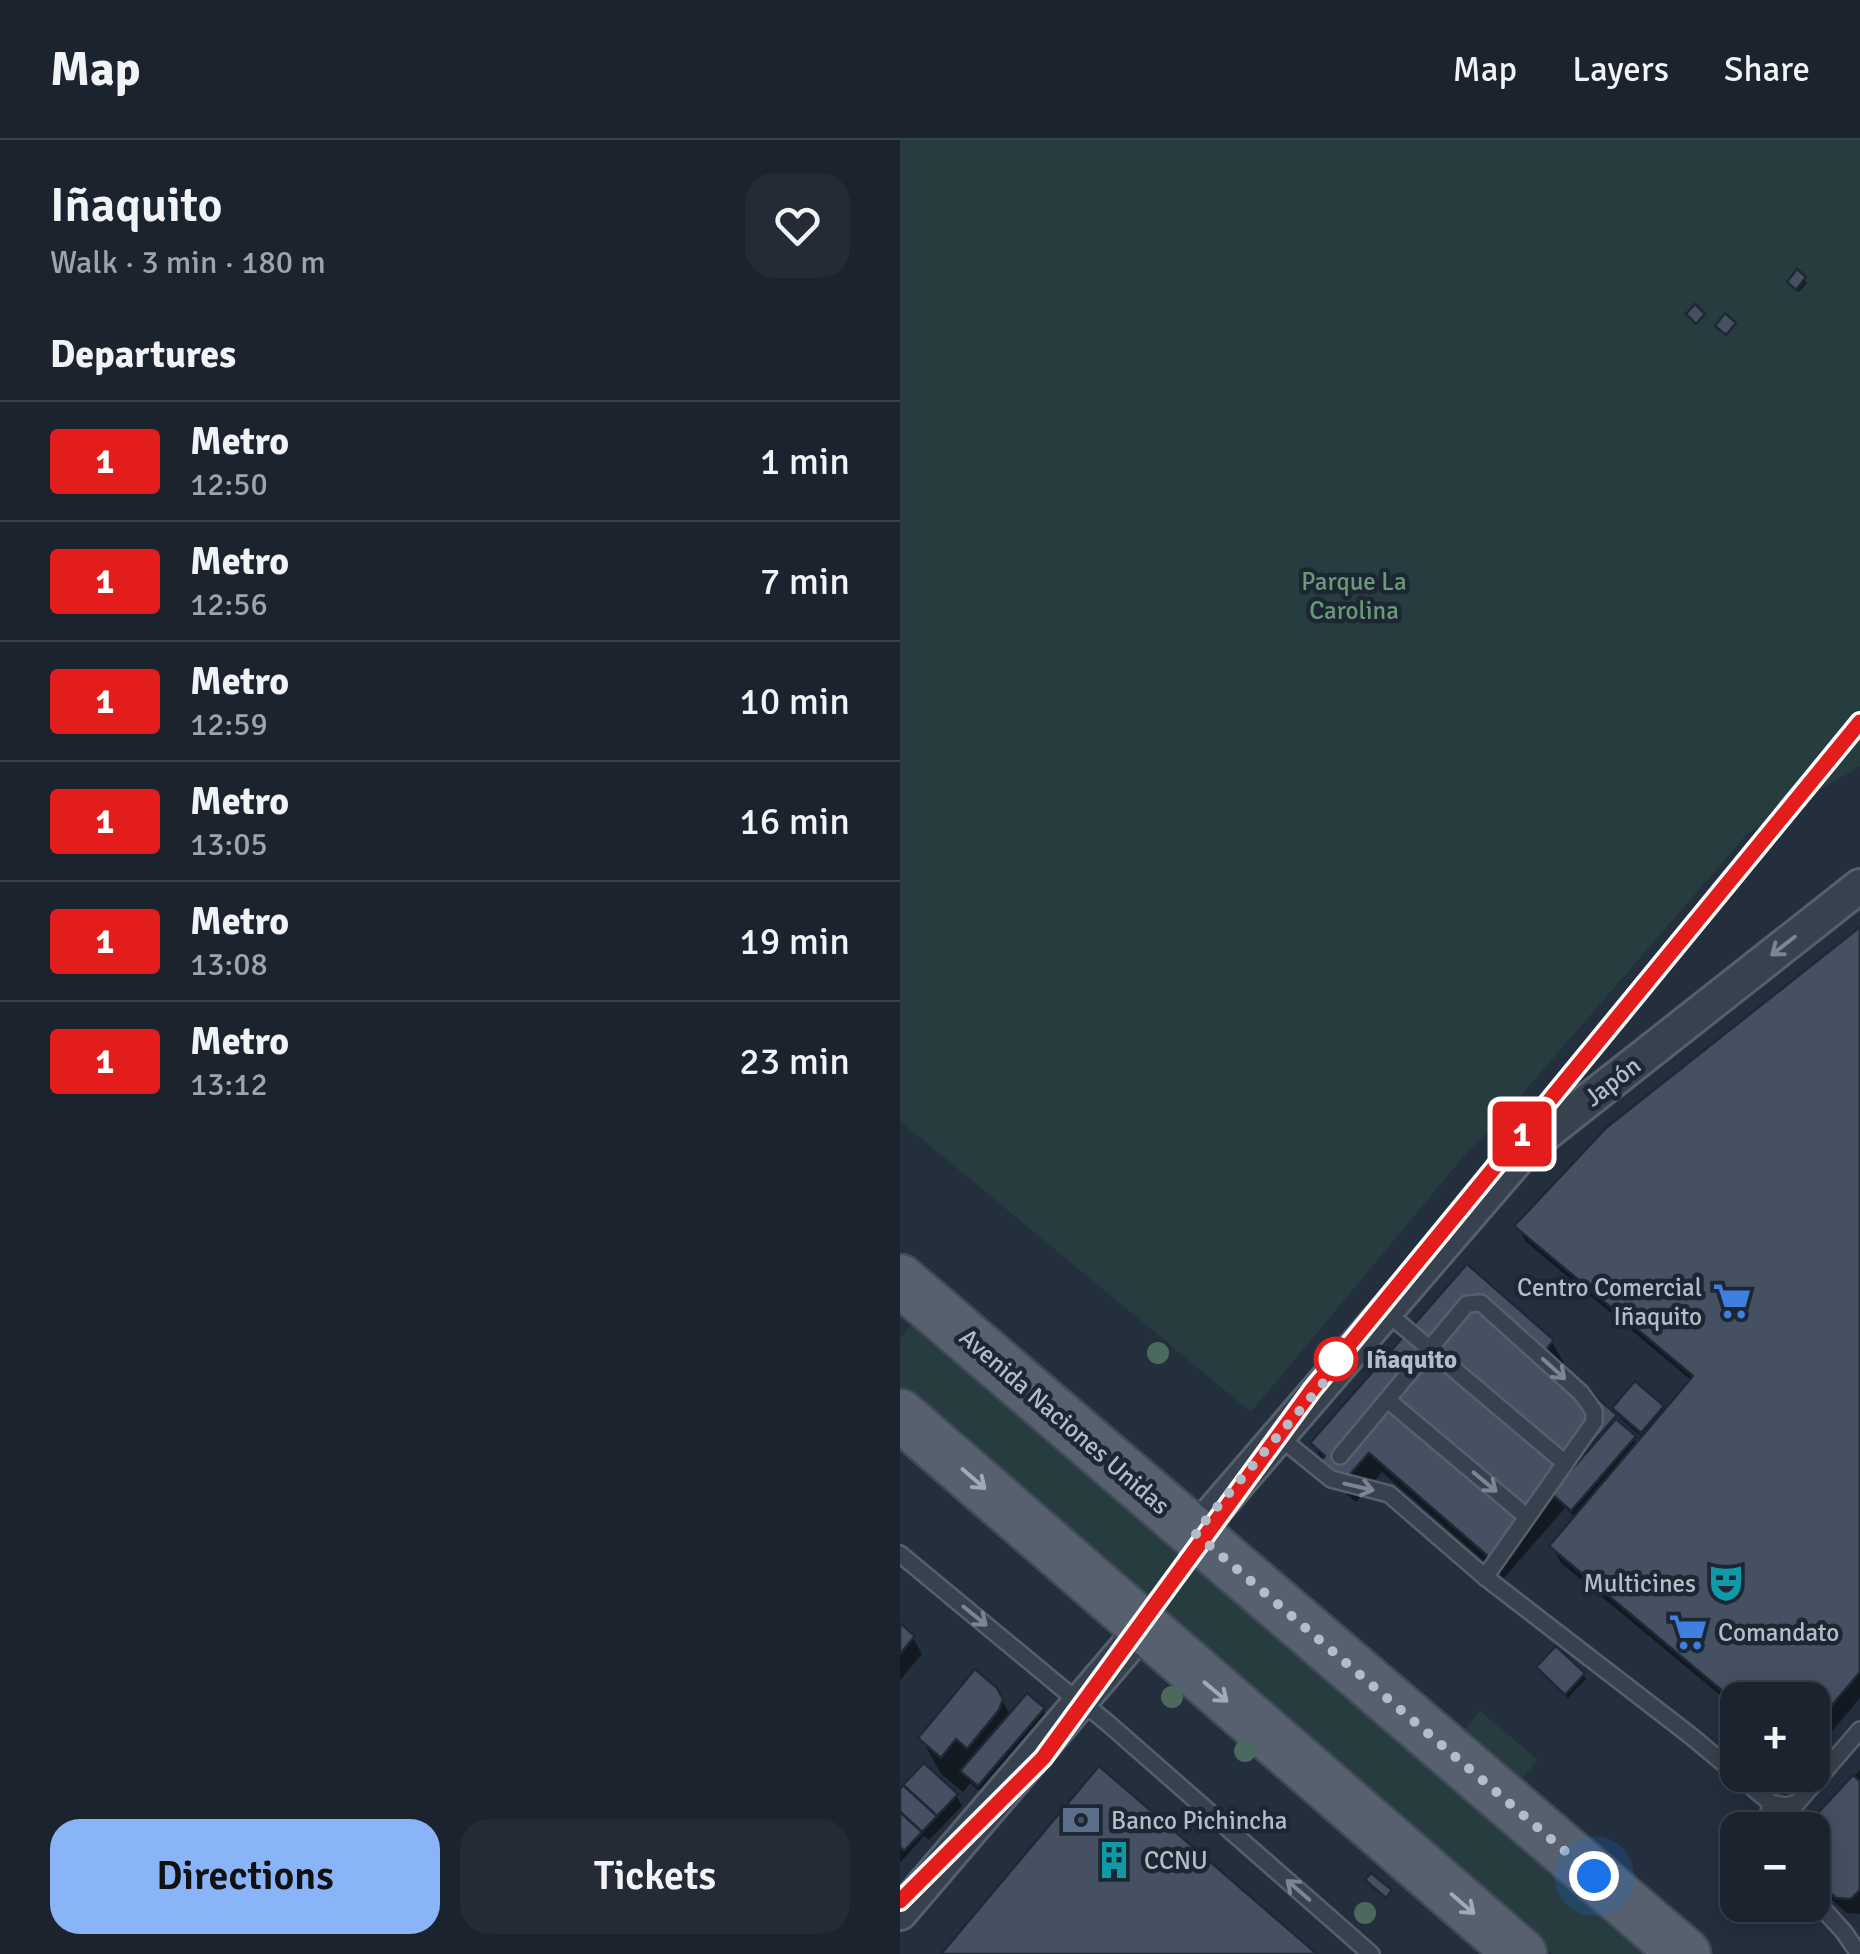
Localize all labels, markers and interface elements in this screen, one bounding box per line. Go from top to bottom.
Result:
text: Map [50,40,140,99]
text: Map [1453,48,1517,91]
text: Layers [1572,48,1669,91]
text: Share [1724,48,1810,91]
button: heart [745,173,850,278]
text: Iñaquito [50,176,222,235]
text: Walk · 3 min · 180 m [50,243,326,282]
text: Departures [50,331,236,378]
text: Metro [190,418,289,465]
text: 1 min [760,438,850,485]
text: 1 [96,440,114,483]
text: 12:50 [190,465,268,504]
text: Metro [190,538,289,585]
text: 7 min [760,558,850,605]
text: 1 [96,560,114,603]
park label: Parque La Carolina [1301,566,1407,626]
text: 12:56 [190,585,268,624]
text: Metro [190,658,289,705]
text: 10 min [739,678,850,725]
text: 1 [96,680,114,723]
text: 12:59 [190,705,268,744]
text: Metro [190,778,289,825]
text: 16 min [739,798,850,845]
text: 1 [96,800,114,843]
text: 13:05 [190,825,268,864]
text: Metro [190,898,289,945]
text: 19 min [739,918,850,965]
text: 1 [96,920,114,963]
one-way arrow [1771,935,1797,957]
text: 13:08 [190,945,268,984]
text: Metro [190,1018,289,1065]
text: 23 min [739,1038,850,1085]
text: 1 [96,1040,114,1083]
street label: Japón [1578,1050,1647,1113]
text: 13:12 [190,1065,268,1104]
line badge: 1 [1490,1102,1554,1166]
text: 1 [1513,1113,1531,1156]
place label: Centro Comercial Iñaquito [1517,1272,1702,1332]
supermarket icon: Centro Comercial Iñaquito [1711,1280,1753,1322]
street label: Avenida Naciones Unidas [953,1322,1176,1521]
marker: Iñaquito [1315,1338,1357,1380]
place label: Iñaquito [1366,1344,1457,1375]
one-way arrow [1541,1357,1566,1380]
one-way arrow [960,1468,986,1490]
one-way arrow [1471,1470,1497,1492]
one-way arrow [1342,1479,1374,1497]
theatre icon: Multicines [1705,1562,1747,1604]
place label: Multicines [1584,1568,1696,1599]
one-way arrow [961,1605,987,1627]
supermarket icon: Comandato [1667,1611,1709,1653]
place label: Comandato [1718,1617,1839,1648]
one-way arrow [1203,1680,1229,1702]
map controls [1720,1682,1830,1922]
button: + [1720,1682,1830,1792]
bank icon: Banco Pichincha [1060,1799,1102,1841]
place label: Banco Pichincha [1111,1805,1287,1836]
button: − [1720,1812,1830,1922]
button: Directions [50,1819,440,1934]
button: Tickets [460,1819,850,1934]
building icon: CCNU [1093,1839,1135,1881]
place label: CCNU [1144,1845,1208,1876]
your location [1569,1851,1619,1901]
one-way arrow [1286,1878,1311,1901]
one-way arrow [1449,1892,1475,1914]

